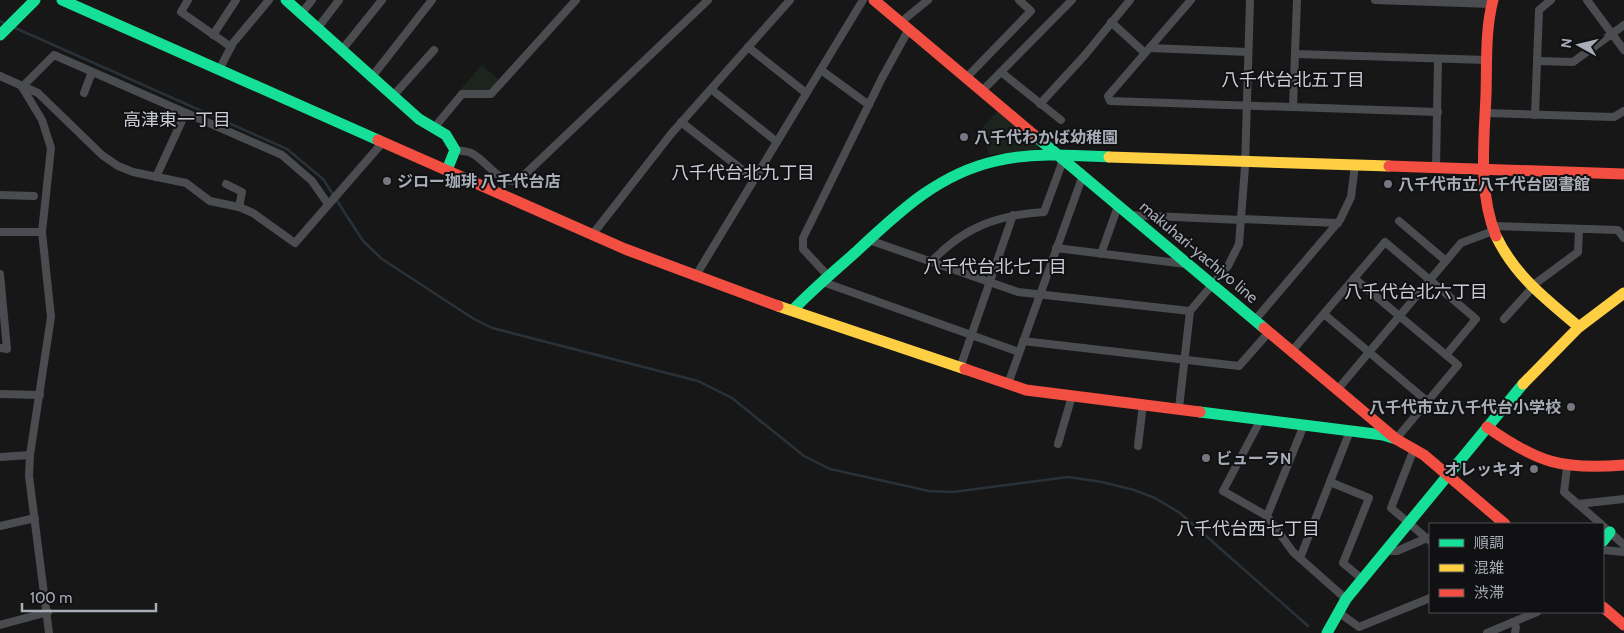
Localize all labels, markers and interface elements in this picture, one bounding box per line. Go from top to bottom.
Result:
north arrow [1554,20,1604,70]
text: N [1557,37,1576,49]
district label: 八千代台北五丁目 [1221,69,1365,91]
district label: 高津東一丁目 [123,109,231,131]
place label: 八千代わかば幼稚園 [974,128,1118,147]
marker: 八千代わかば幼稚園 [958,131,970,143]
district label: 八千代台北九丁目 [671,162,815,184]
place label: ジロー珈琲 八千代台店 [397,172,561,191]
marker: ジロー珈琲 八千代台店 [381,175,393,187]
place label: 八千代市立八千代台図書館 [1398,175,1590,194]
marker: 八千代市立八千代台図書館 [1382,178,1394,190]
street label: makuhari-yachiyo line [1136,197,1262,307]
district label: 八千代台北七丁目 [923,256,1067,278]
district label: 八千代台北六丁目 [1344,281,1488,303]
place label: 八千代市立八千代台小学校 [1369,398,1561,417]
marker: 八千代市立八千代台小学校 [1565,401,1577,413]
place label: ビューラN [1216,449,1291,468]
marker: ビューラN [1200,452,1212,464]
place label: オレッキオ [1444,460,1524,479]
marker: オレッキオ [1528,463,1540,475]
district label: 八千代台西七丁目 [1176,518,1320,540]
legend [1429,523,1604,613]
text: 順調 [1474,534,1504,552]
text: 混雑 [1474,559,1504,577]
scale bar [22,580,156,612]
text: 渋滞 [1474,584,1504,602]
text: 100 m [30,589,72,607]

